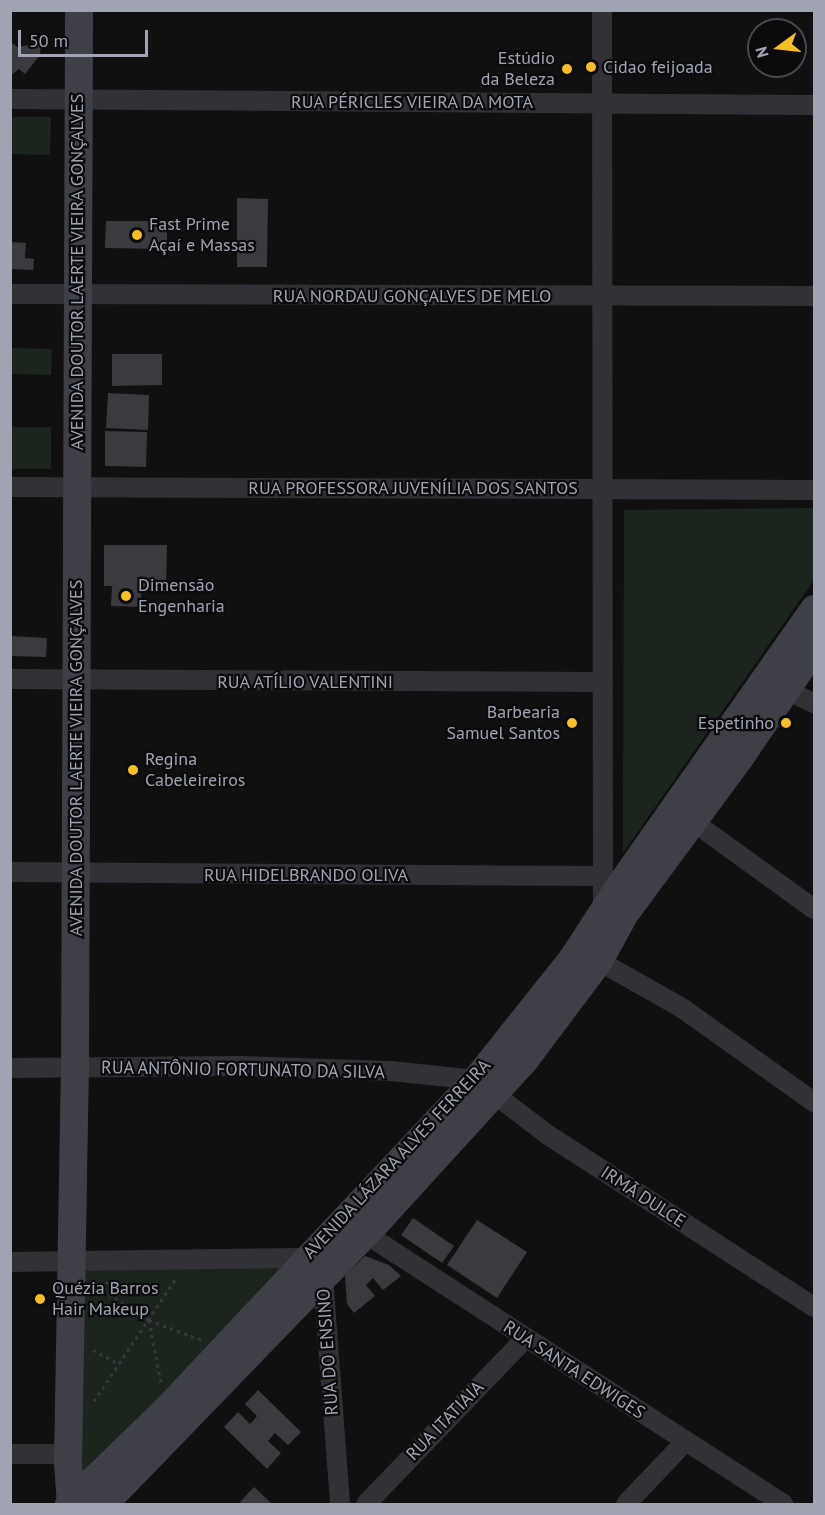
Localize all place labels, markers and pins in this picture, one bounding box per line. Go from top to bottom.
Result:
place label: Estúdio da Beleza [481,48,555,90]
place label: Cidao feijoada [603,56,713,78]
marker: Cidao feijoada [584,60,598,74]
marker: Estúdio da Beleza [560,62,574,76]
place label: Fast Prime Açaí e Massas [149,214,255,256]
marker: Fast Prime Açaí e Massas [130,228,144,242]
place label: Dimensão Engenharia [138,575,225,618]
marker: Dimensão Engenharia [119,589,133,603]
place label: Barbearia Samuel Santos [447,702,560,744]
place label: Espetinho [698,712,774,734]
marker: Barbearia Samuel Santos [565,716,579,730]
marker: Espetinho [779,716,793,730]
place label: Regina Cabeleireiros [145,749,245,792]
marker: Regina Cabeleireiros [126,763,140,777]
place label: Quézia Barros Hair Makeup [52,1278,158,1320]
marker: Quézia Barros Hair Makeup [33,1292,47,1306]

